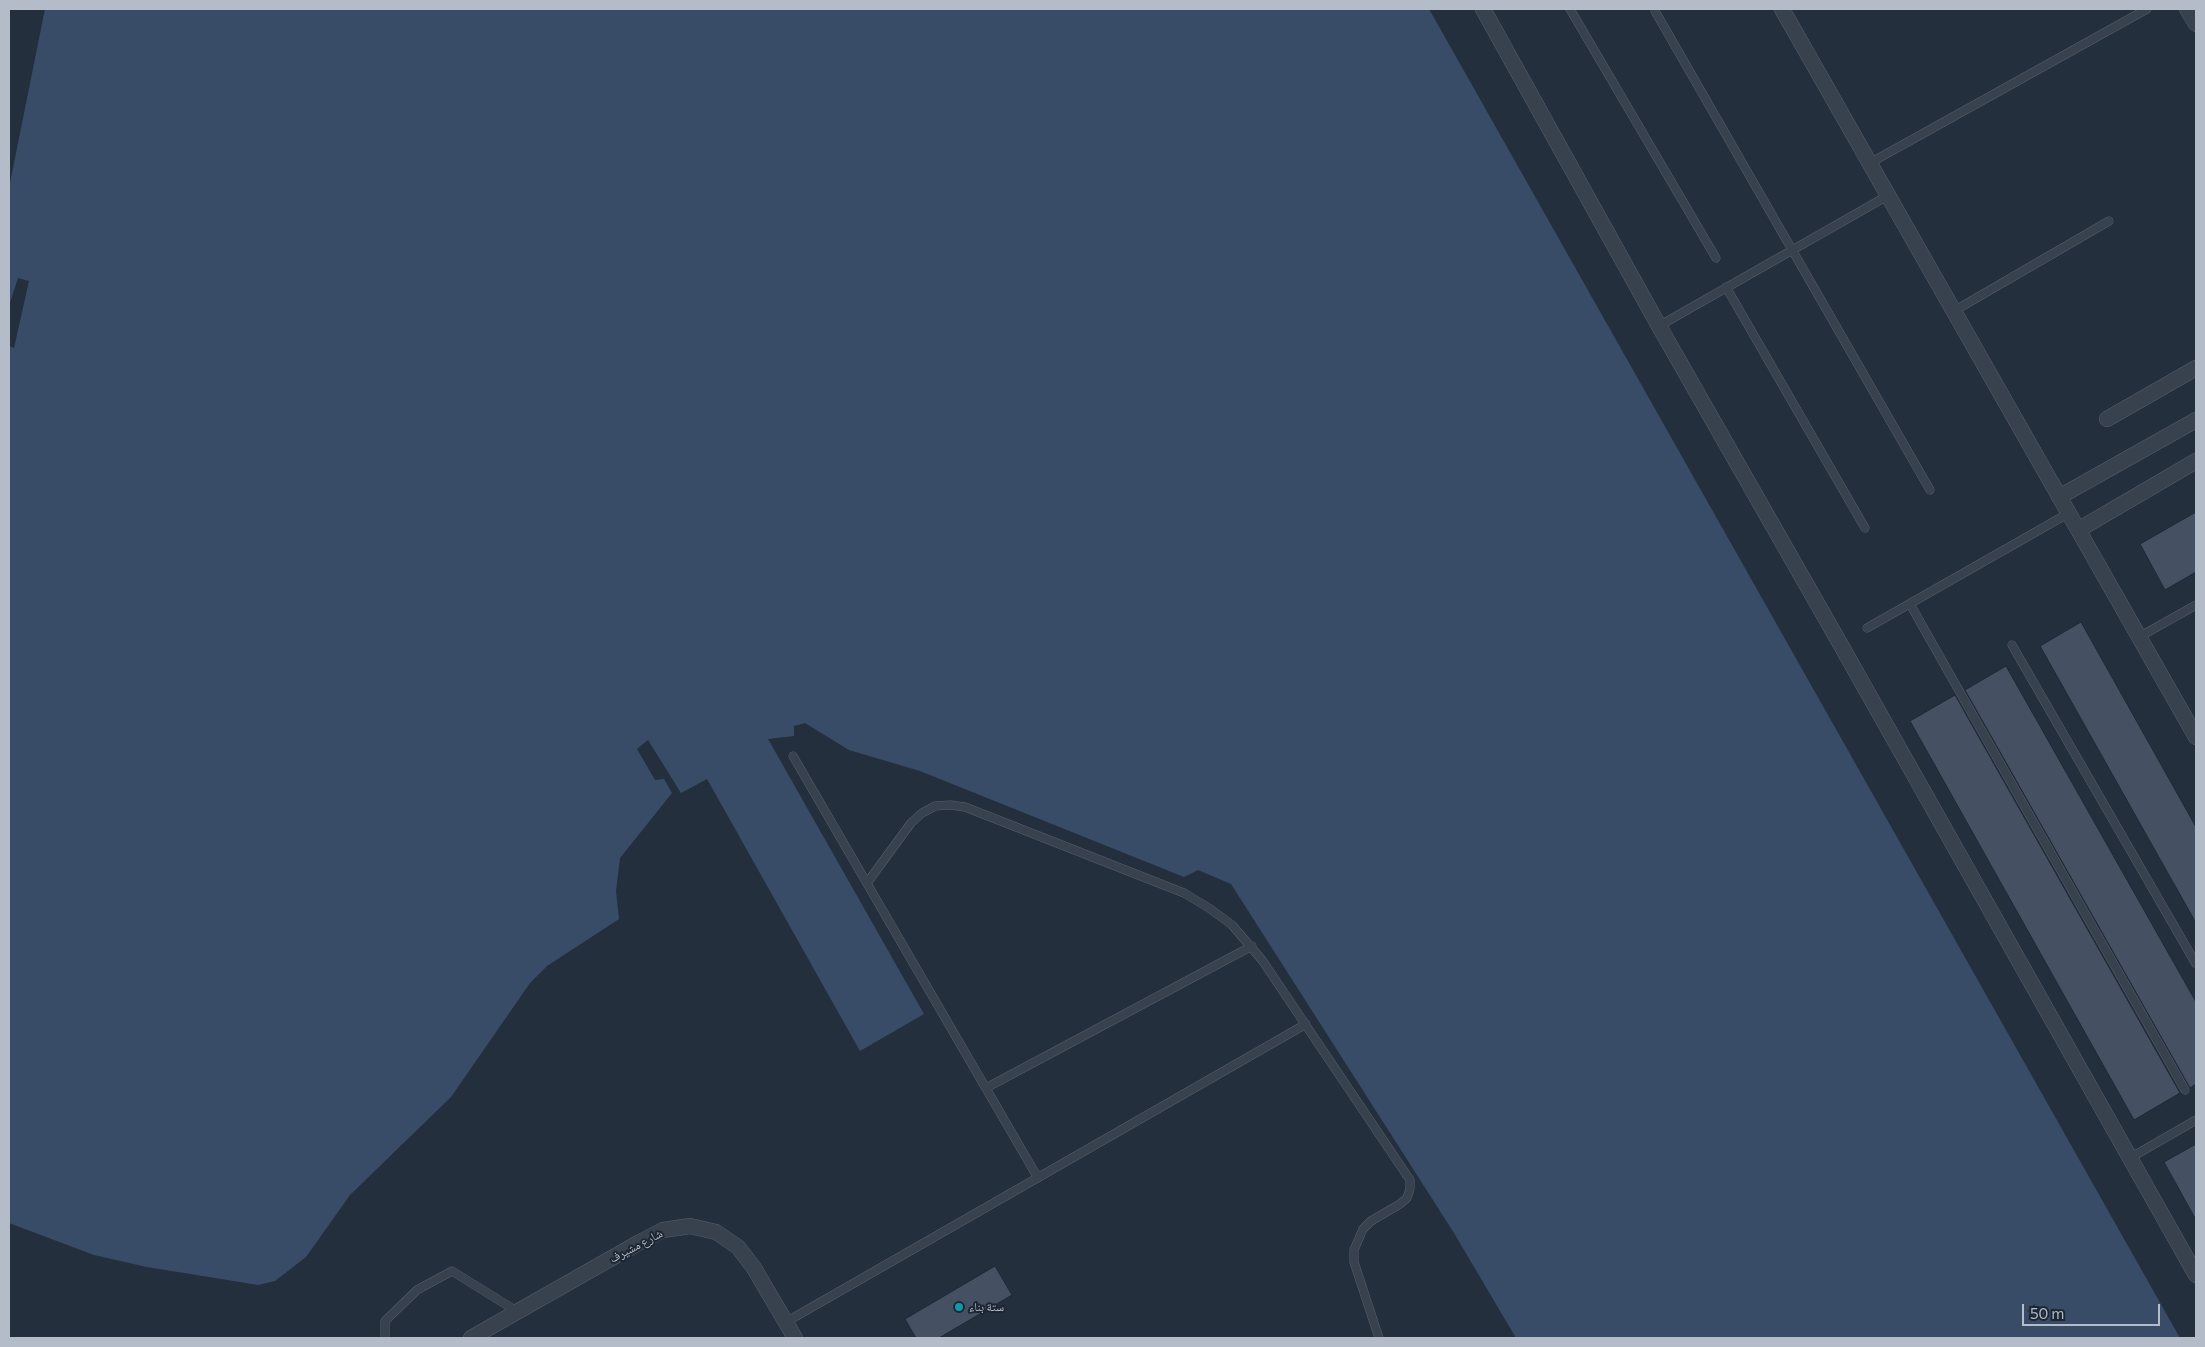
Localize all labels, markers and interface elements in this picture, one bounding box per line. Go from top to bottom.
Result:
street label: شارع مشيرف [607,1226,665,1266]
scale bar [2025,1294,2162,1326]
place label: ستة بناء [969,1300,1004,1314]
marker: ستة بناء [953,1301,965,1313]
text: 50 m [2030,1304,2064,1322]

